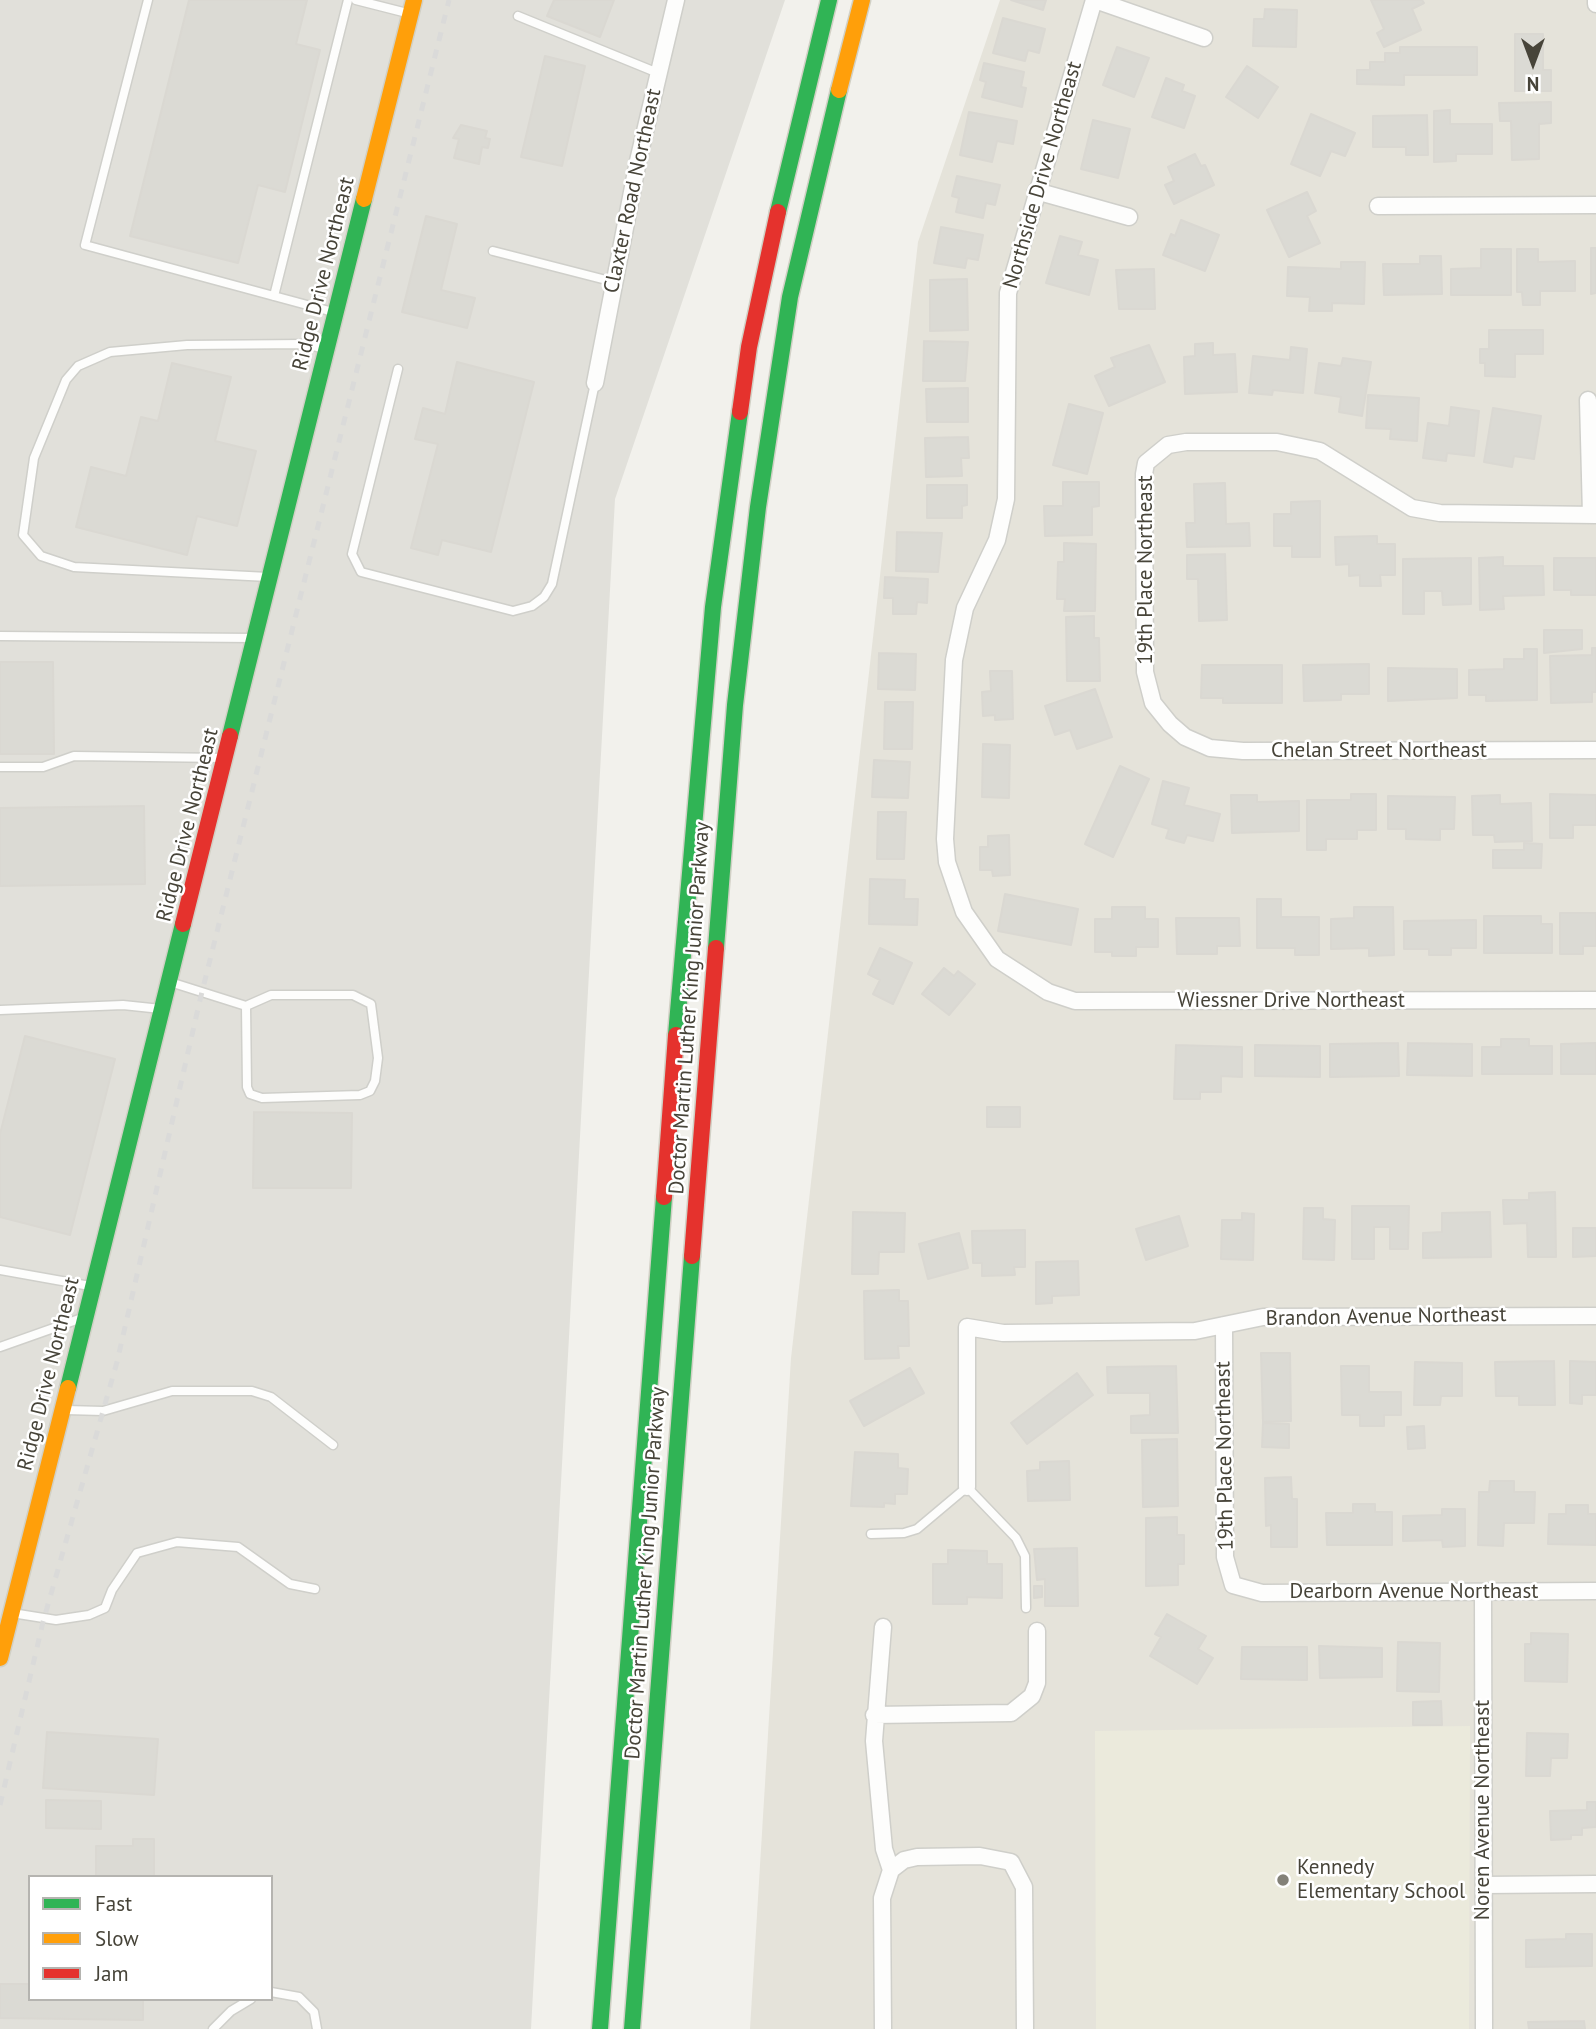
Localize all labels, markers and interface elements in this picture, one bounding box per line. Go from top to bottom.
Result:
north arrow [1498,28,1568,98]
street label: Northside Drive Northeast [998,58,1088,292]
text: N [1527,72,1539,96]
street label: Claxter Road Northeast [599,86,667,296]
street label: Ridge Drive Northeast [288,175,360,373]
street label: 19th Place Northeast [1133,475,1159,665]
street label: Ridge Drive Northeast [152,726,224,924]
street label: Chelan Street Northeast [1271,738,1487,764]
street label: Doctor Martin Luther King Junior Parkway [664,821,716,1195]
street label: Wiessner Drive Northeast [1177,988,1405,1014]
street label: Ridge Drive Northeast [13,1275,85,1473]
street label: Brandon Avenue Northeast [1265,1302,1507,1332]
street label: 19th Place Northeast [1211,1361,1239,1551]
street label: Doctor Martin Luther King Junior Parkway [620,1386,672,1760]
street label: Dearborn Avenue Northeast [1290,1579,1538,1605]
street label: Noren Avenue Northeast [1470,1700,1496,1920]
place label: Kennedy Elementary School [1297,1855,1465,1905]
marker: Kennedy Elementary School [1275,1872,1291,1888]
legend [28,1875,273,2001]
text: Fast [95,1890,132,1917]
text: Slow [95,1925,139,1952]
text: Jam [95,1960,129,1987]

